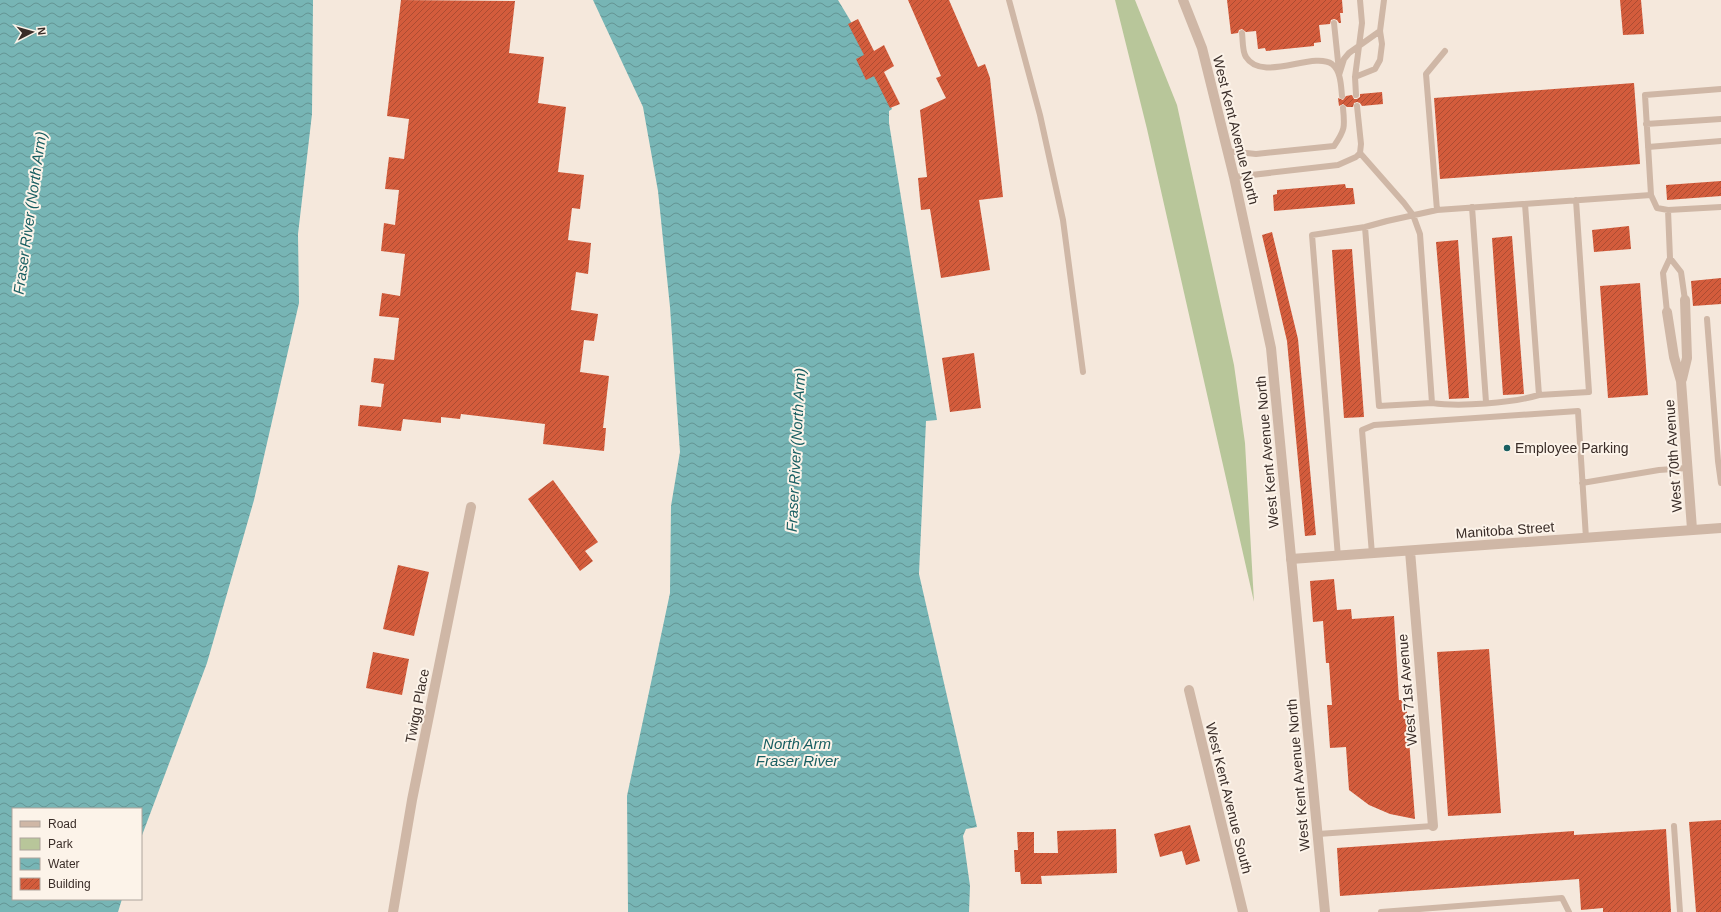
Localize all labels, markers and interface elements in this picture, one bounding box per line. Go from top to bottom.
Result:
north arrow [12,12,52,52]
text: N [36,26,48,36]
street label: West Kent Avenue North [1210,54,1262,206]
water label: Fraser River (North Arm) [10,130,49,296]
water label: Fraser River (North Arm) [783,367,808,533]
street label: West Kent Avenue North [1252,375,1282,529]
street label: West 70th Avenue [1661,399,1685,513]
place label: Employee Parking [1515,440,1629,456]
marker: Employee Parking [1502,443,1512,453]
street label: Manitoba Street [1455,519,1555,541]
street label: West 71st Avenue [1394,633,1420,747]
street label: Twigg Place [402,667,432,745]
street label: West Kent Avenue North [1283,698,1313,852]
street label: West Kent Avenue South [1202,721,1256,875]
water label: North Arm Fraser River [756,735,839,769]
legend [12,808,142,900]
text: Road [48,817,77,831]
text: Park [48,837,74,851]
text: Water [48,857,80,871]
text: Building [48,877,91,891]

